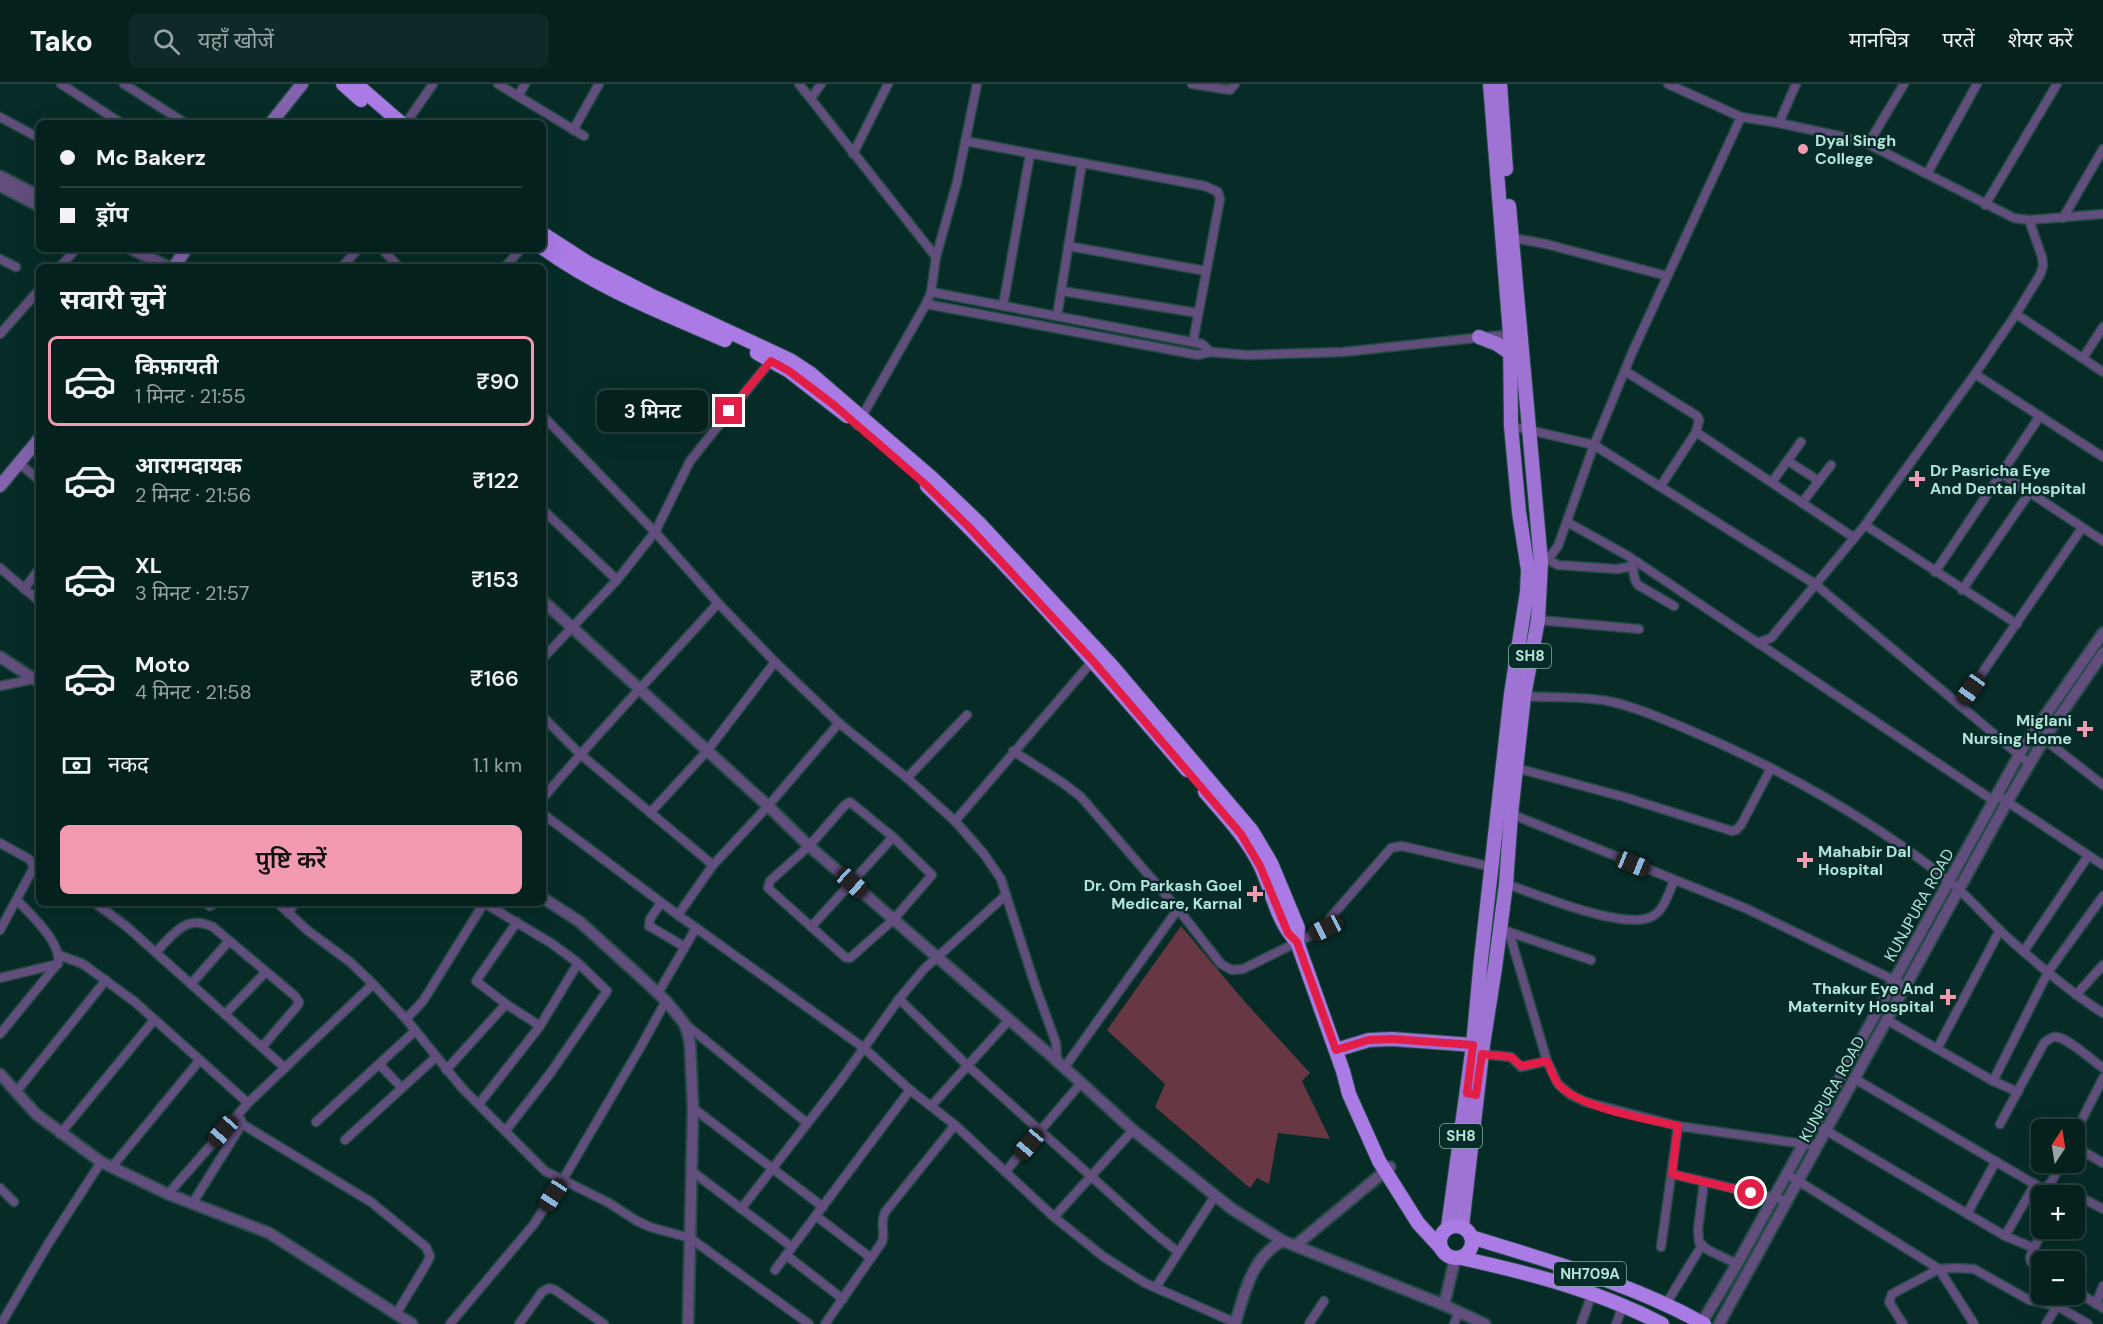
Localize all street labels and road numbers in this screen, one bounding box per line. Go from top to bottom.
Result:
road number: SH8 [1509,644,1551,668]
street label: KUNJPURA ROAD [1879,845,1959,965]
street label: KUNPURA ROAD [1794,1032,1870,1146]
road number: SH8 [1440,1124,1482,1148]
road number: NH709A [1554,1262,1626,1286]

